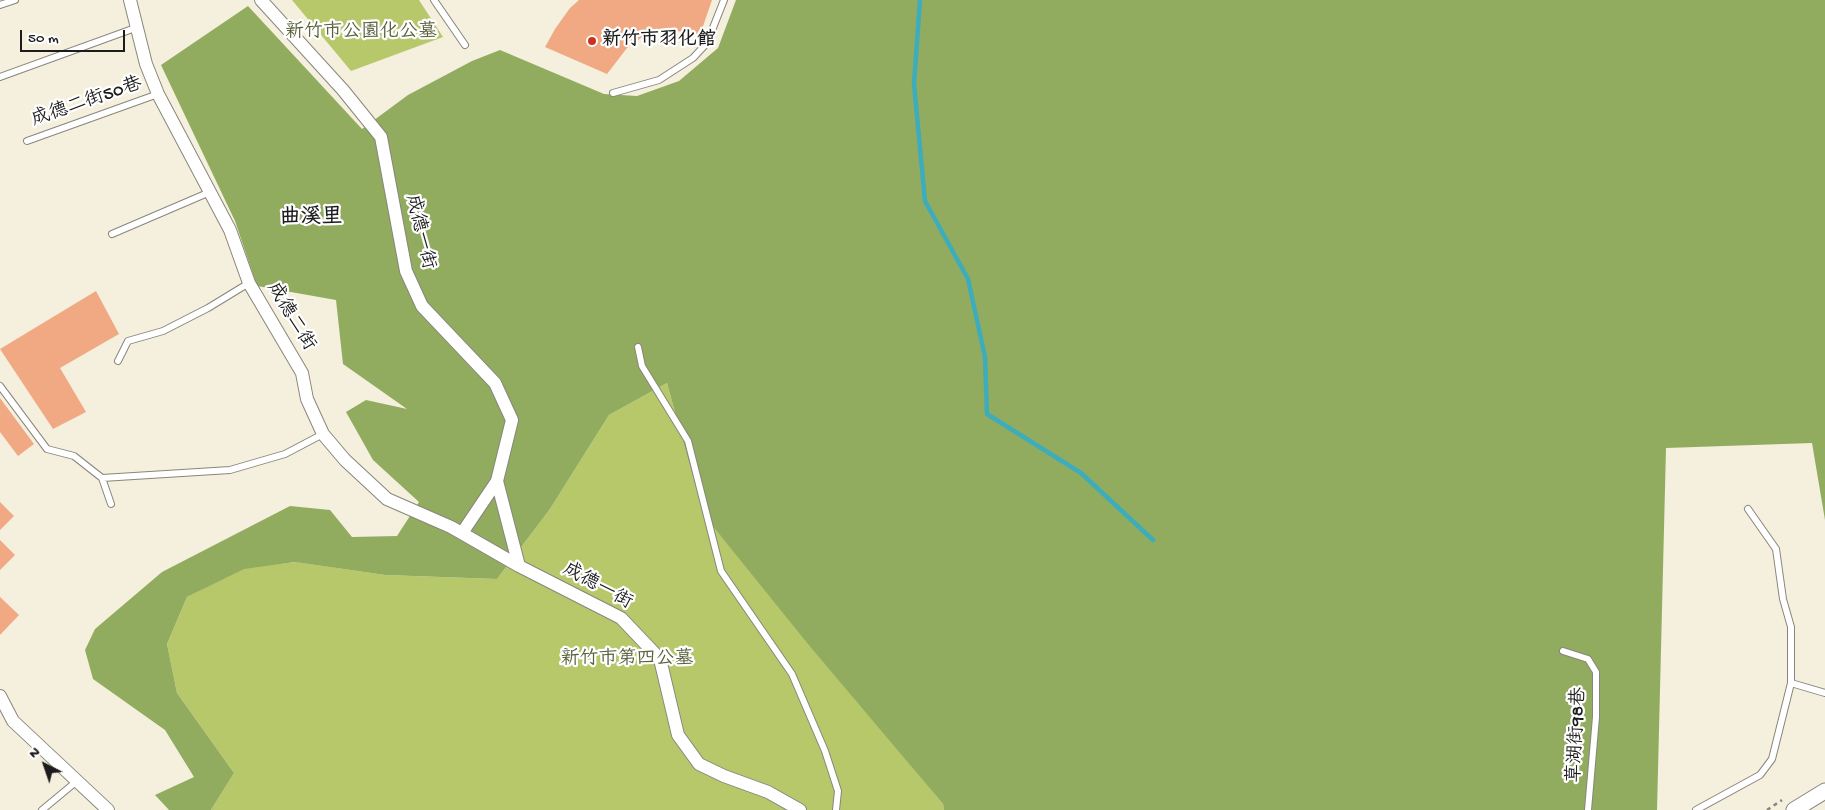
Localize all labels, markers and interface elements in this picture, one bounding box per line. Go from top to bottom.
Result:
scale bar [22,20,128,52]
park label: 新竹市公園化公墓 [285,22,437,44]
text: 50 m [28,30,59,48]
place label: 新竹市羽化館 [602,30,716,52]
marker: 新竹市羽化館 [586,35,598,47]
street label: 成德二街50巷 [29,73,145,133]
street label: 成德一街 [399,192,439,272]
district label: 曲溪里 [280,206,342,232]
street label: 成德二街 [261,279,319,355]
street label: 成德一街 [558,559,636,615]
park label: 新竹市第四公墓 [561,649,693,671]
street label: 草湖街98巷 [1564,687,1592,783]
north arrow [20,740,70,790]
text: N [26,744,44,763]

